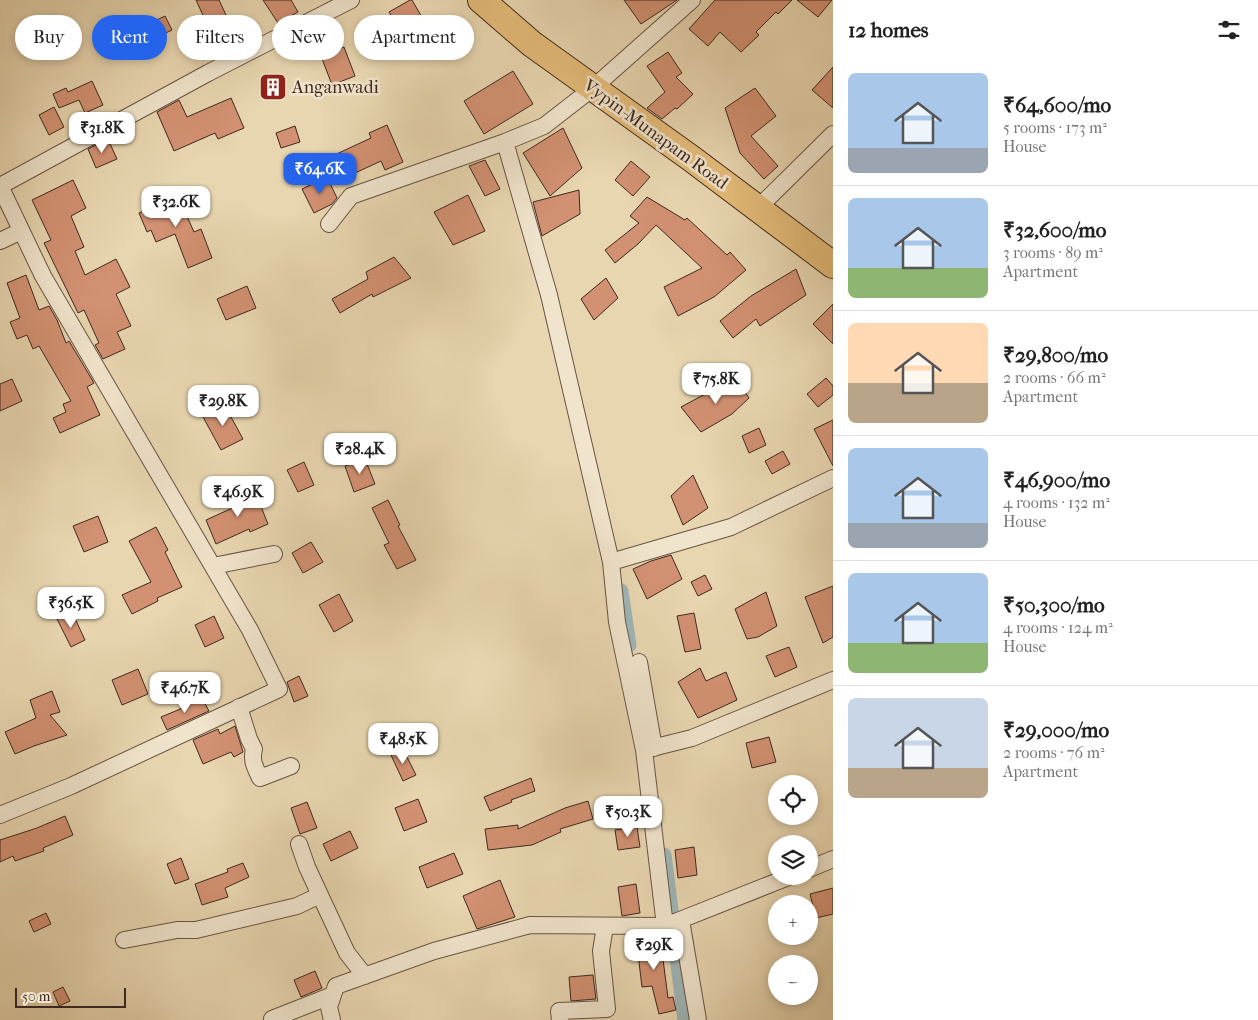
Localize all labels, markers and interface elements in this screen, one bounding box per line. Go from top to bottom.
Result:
chip: Buy [15,15,82,60]
chip: Rent [92,15,167,60]
chip: Filters [177,15,262,60]
chip: New [272,15,344,60]
chip: Apartment [354,15,474,60]
icon: filters [1215,16,1243,44]
text: 12 homes [848,18,929,42]
building icon: Anganwadi [258,72,288,102]
street label: Vypin-Munapam Road [579,74,732,194]
place label: Anganwadi [291,77,379,98]
icon: home [888,93,948,153]
text: ₹64,600/mo [1003,93,1111,117]
pin: ₹31.8K [61,112,143,154]
text: ₹31.8K [80,118,124,137]
text: 5 rooms · 173 m² [1003,118,1107,137]
text: House [1003,137,1046,156]
pin: ₹64.6K [279,152,361,195]
text: ₹64.6K [294,159,346,178]
pin: ₹32.6K [135,186,217,228]
text: ₹32.6K [152,192,200,211]
icon: home [888,218,948,278]
text: ₹32,600/mo [1003,218,1106,242]
text: 3 rooms · 89 m² [1003,243,1103,262]
text: Apartment [1003,262,1078,281]
icon: home [888,343,948,403]
text: ₹29,800/mo [1003,343,1108,367]
pin: ₹75.8K [675,362,757,405]
text: 2 rooms · 66 m² [1003,368,1105,387]
text: ₹75.8K [693,369,739,388]
pin: ₹29.8K [182,384,264,427]
text: Apartment [1003,387,1078,406]
text: ₹29.8K [199,391,247,410]
pin: ₹28.4K [319,432,401,475]
text: ₹28.4K [335,439,385,458]
icon: home [888,468,948,528]
text: ₹46,900/mo [1003,468,1110,492]
pin: ₹46.9K [197,476,279,518]
text: ₹46.9K [213,482,263,501]
text: 4 rooms · 132 m² [1003,493,1110,512]
text: House [1003,512,1046,531]
pin: ₹36.5K [30,586,112,629]
text: ₹36.5K [48,593,94,612]
icon: home [888,593,948,653]
text: ₹50,300/mo [1003,593,1105,617]
text: 4 rooms · 124 m² [1003,618,1113,637]
text: House [1003,637,1046,656]
pin: ₹46.7K [144,672,226,714]
text: ₹46.7K [161,678,209,697]
icon: home [888,718,948,778]
text: ₹29,000/mo [1003,718,1109,742]
pin: ₹48.5K [362,722,444,765]
text: ₹48.5K [379,729,427,748]
text: 2 rooms · 76 m² [1003,743,1104,762]
text: Apartment [1003,762,1078,781]
map controls [768,775,818,1005]
button: locate [768,775,818,825]
pin: ₹50.3K [587,796,669,838]
text: ₹50.3K [605,802,651,821]
button: layers [768,835,818,885]
button: + [768,895,818,945]
pin: ₹29K [624,928,684,971]
text: ₹29K [635,935,673,954]
button: − [768,955,818,1005]
scale bar [15,985,126,1008]
text: 50 m [22,988,50,1005]

